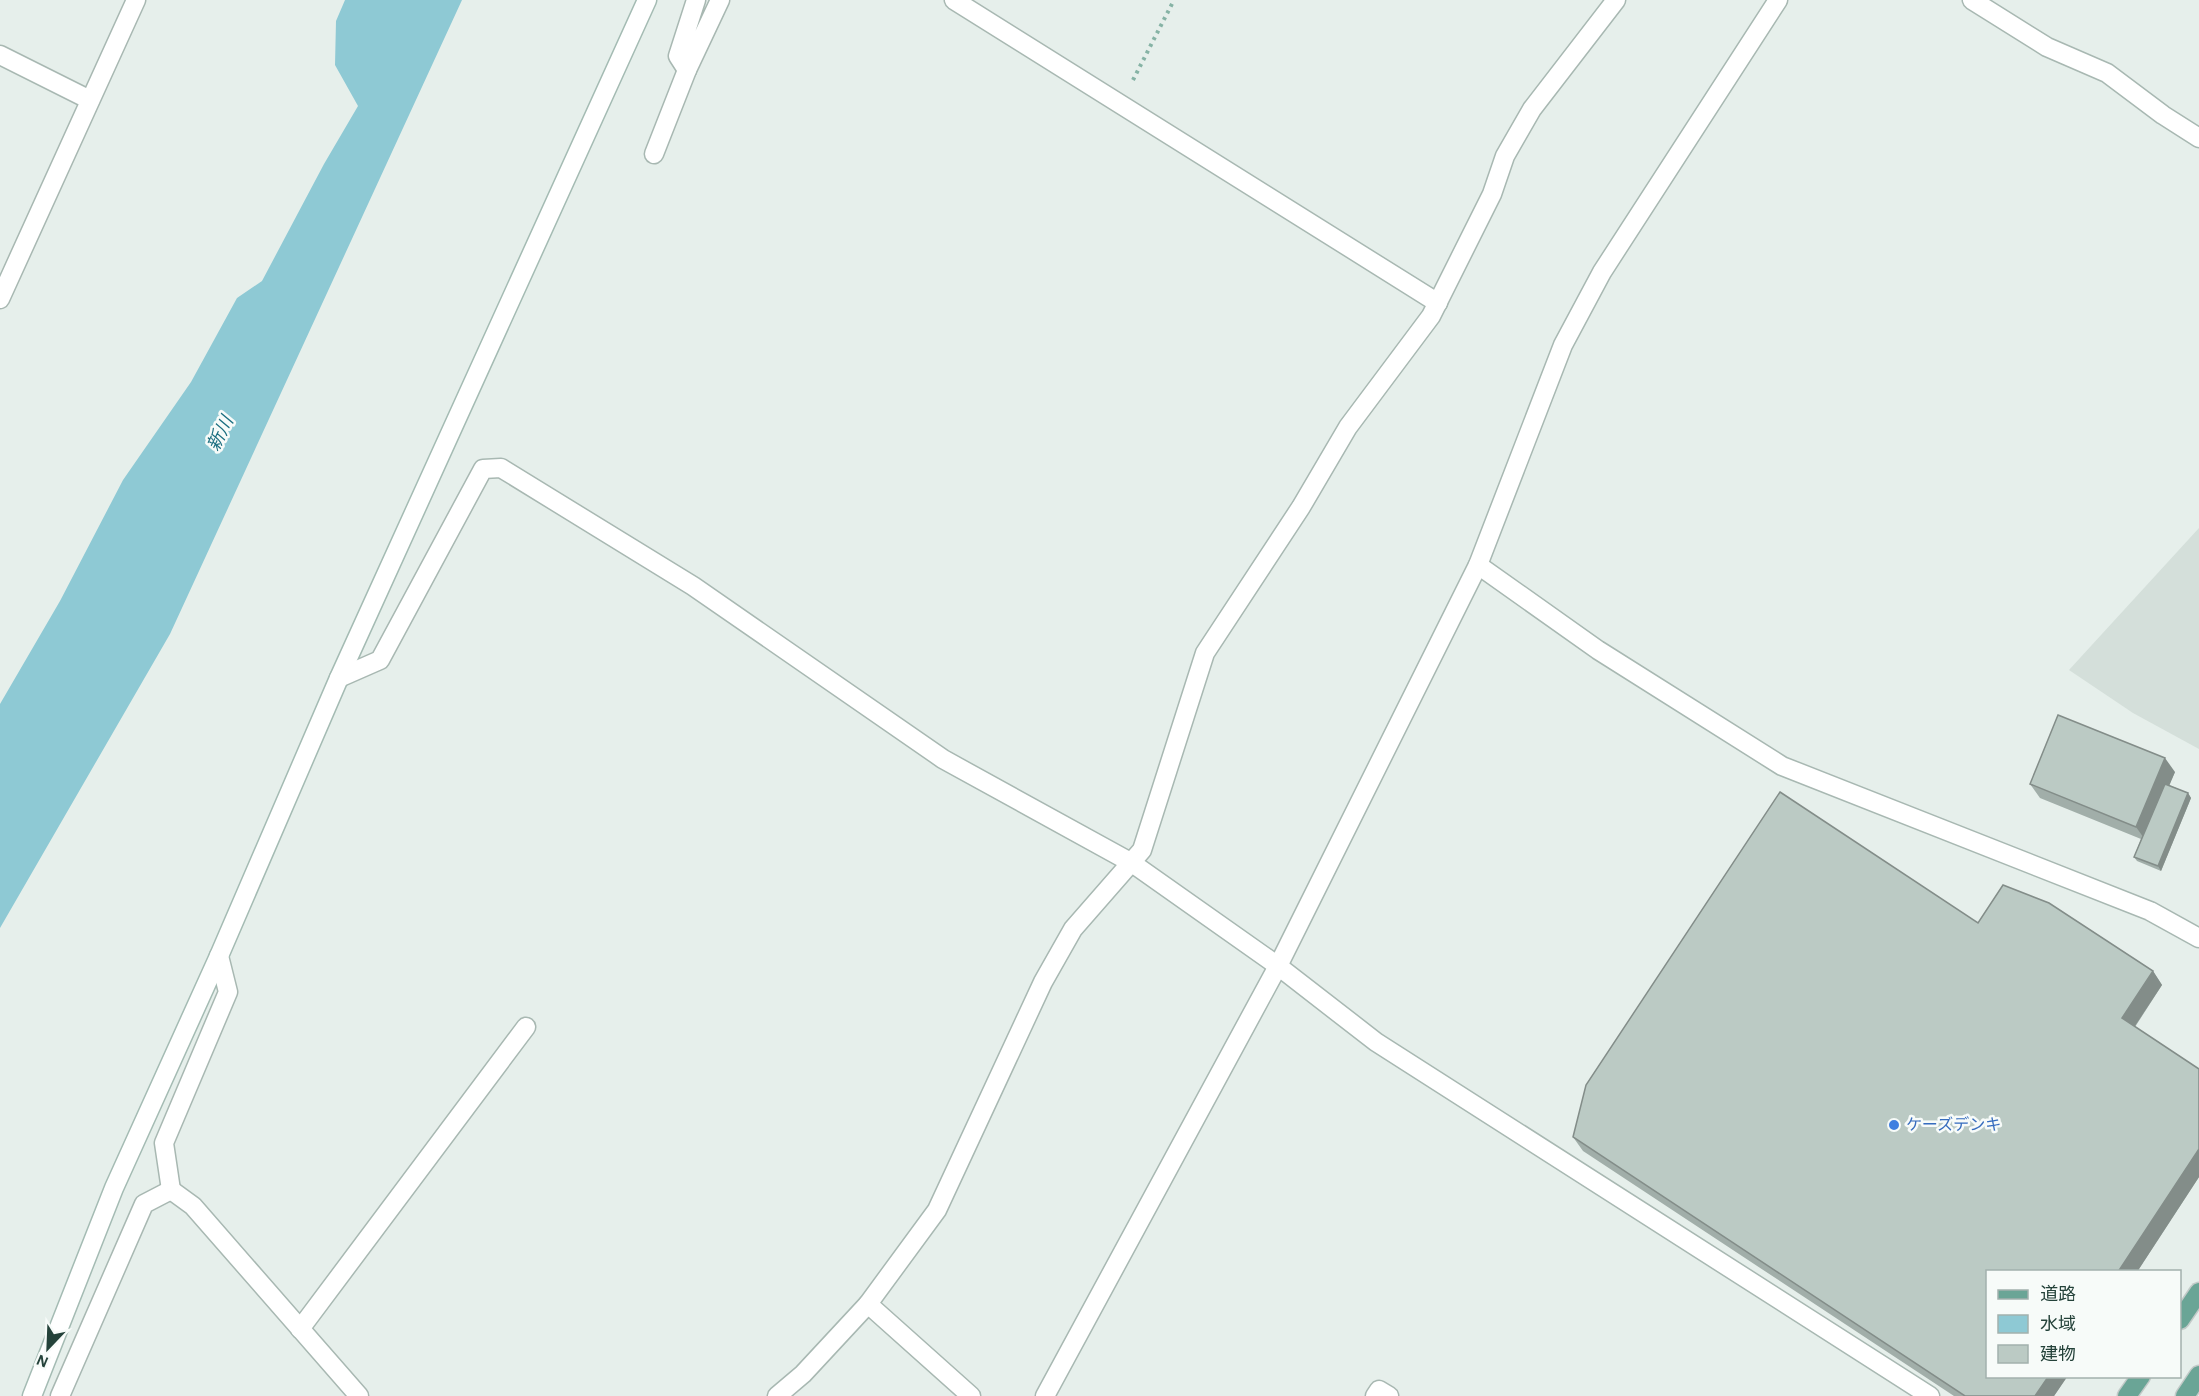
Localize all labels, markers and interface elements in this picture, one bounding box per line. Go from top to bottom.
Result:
water label: 新川 [203,411,238,454]
place label: ケーズデンキ [1906,1116,2001,1133]
marker: ケーズデンキ [1887,1118,1901,1132]
legend [1986,1270,2181,1378]
text: 道路 [2040,1284,2076,1304]
text: 水域 [2040,1315,2076,1334]
north arrow [18,1318,78,1378]
text: 建物 [2040,1344,2076,1364]
text: N [34,1351,51,1370]

